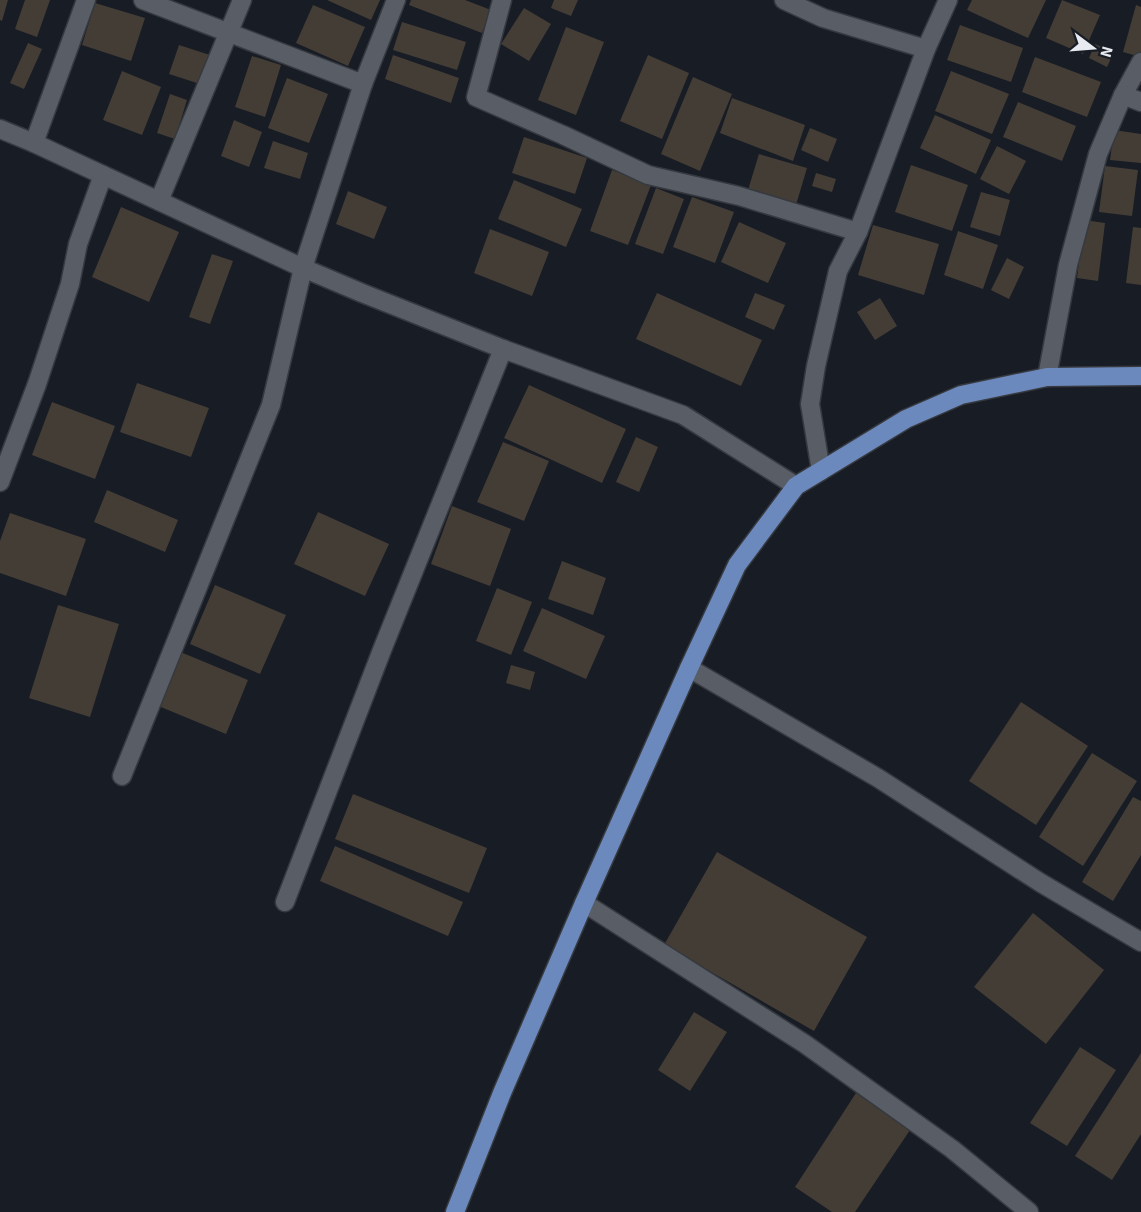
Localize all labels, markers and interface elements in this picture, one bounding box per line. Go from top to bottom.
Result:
north arrow [1063,18,1123,78]
text: N [1094,44,1118,60]

